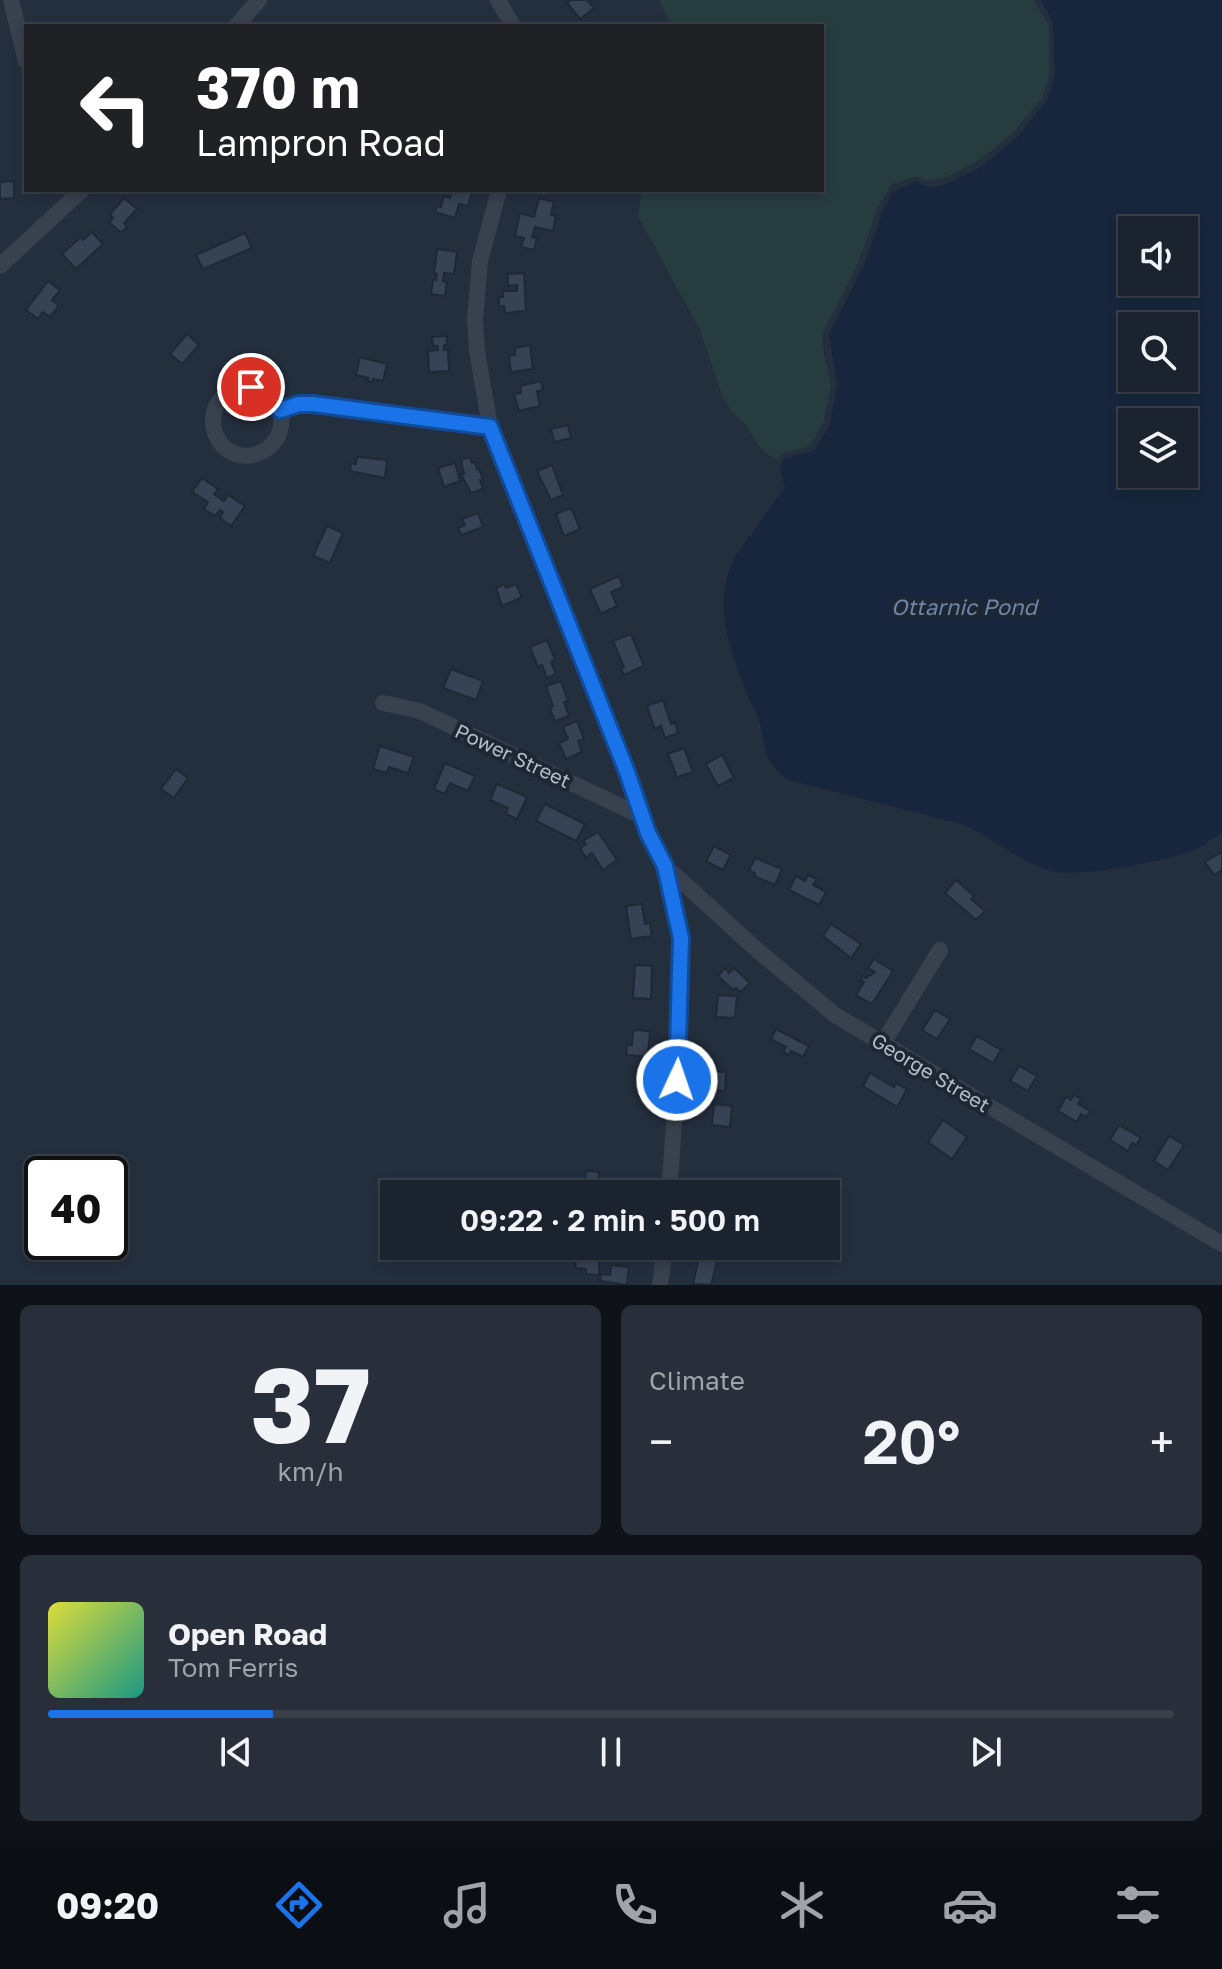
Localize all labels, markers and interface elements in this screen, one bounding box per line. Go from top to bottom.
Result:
text: 370 m [196,53,360,120]
icon: left [64,56,168,160]
text: Lampron Road [196,121,446,164]
map controls [1118,216,1198,488]
button: sound [1118,216,1198,296]
button: search [1118,312,1198,392]
pin [217,353,285,421]
icon: arrive [229,365,273,409]
button: layers [1118,408,1198,488]
water label: Ottarnic Pond [891,593,1039,620]
street label: Power Street [452,718,574,792]
street label: George Street [868,1027,994,1117]
position arrow [635,1038,719,1122]
speed limit sign: 40 [24,1156,128,1260]
text: 09:22 · 2 min · 500 m [460,1202,760,1238]
text: 37 [250,1341,371,1466]
text: Climate [649,1365,745,1396]
text: 20° [863,1405,960,1477]
text: − [649,1415,673,1468]
text: + [1150,1415,1174,1468]
text: km/h [277,1456,344,1487]
text: Open Road [168,1616,327,1652]
text: Tom Ferris [168,1652,298,1683]
icon: previous [214,1730,258,1774]
icon: pause [589,1730,633,1774]
icon: next [964,1730,1008,1774]
icon: directions [271,1877,327,1933]
icon: music [439,1877,495,1933]
icon: phone [607,1877,663,1933]
icon: climate [774,1877,830,1933]
icon: car [942,1877,998,1933]
icon: filters [1110,1877,1166,1933]
text: 09:20 [56,1884,159,1927]

